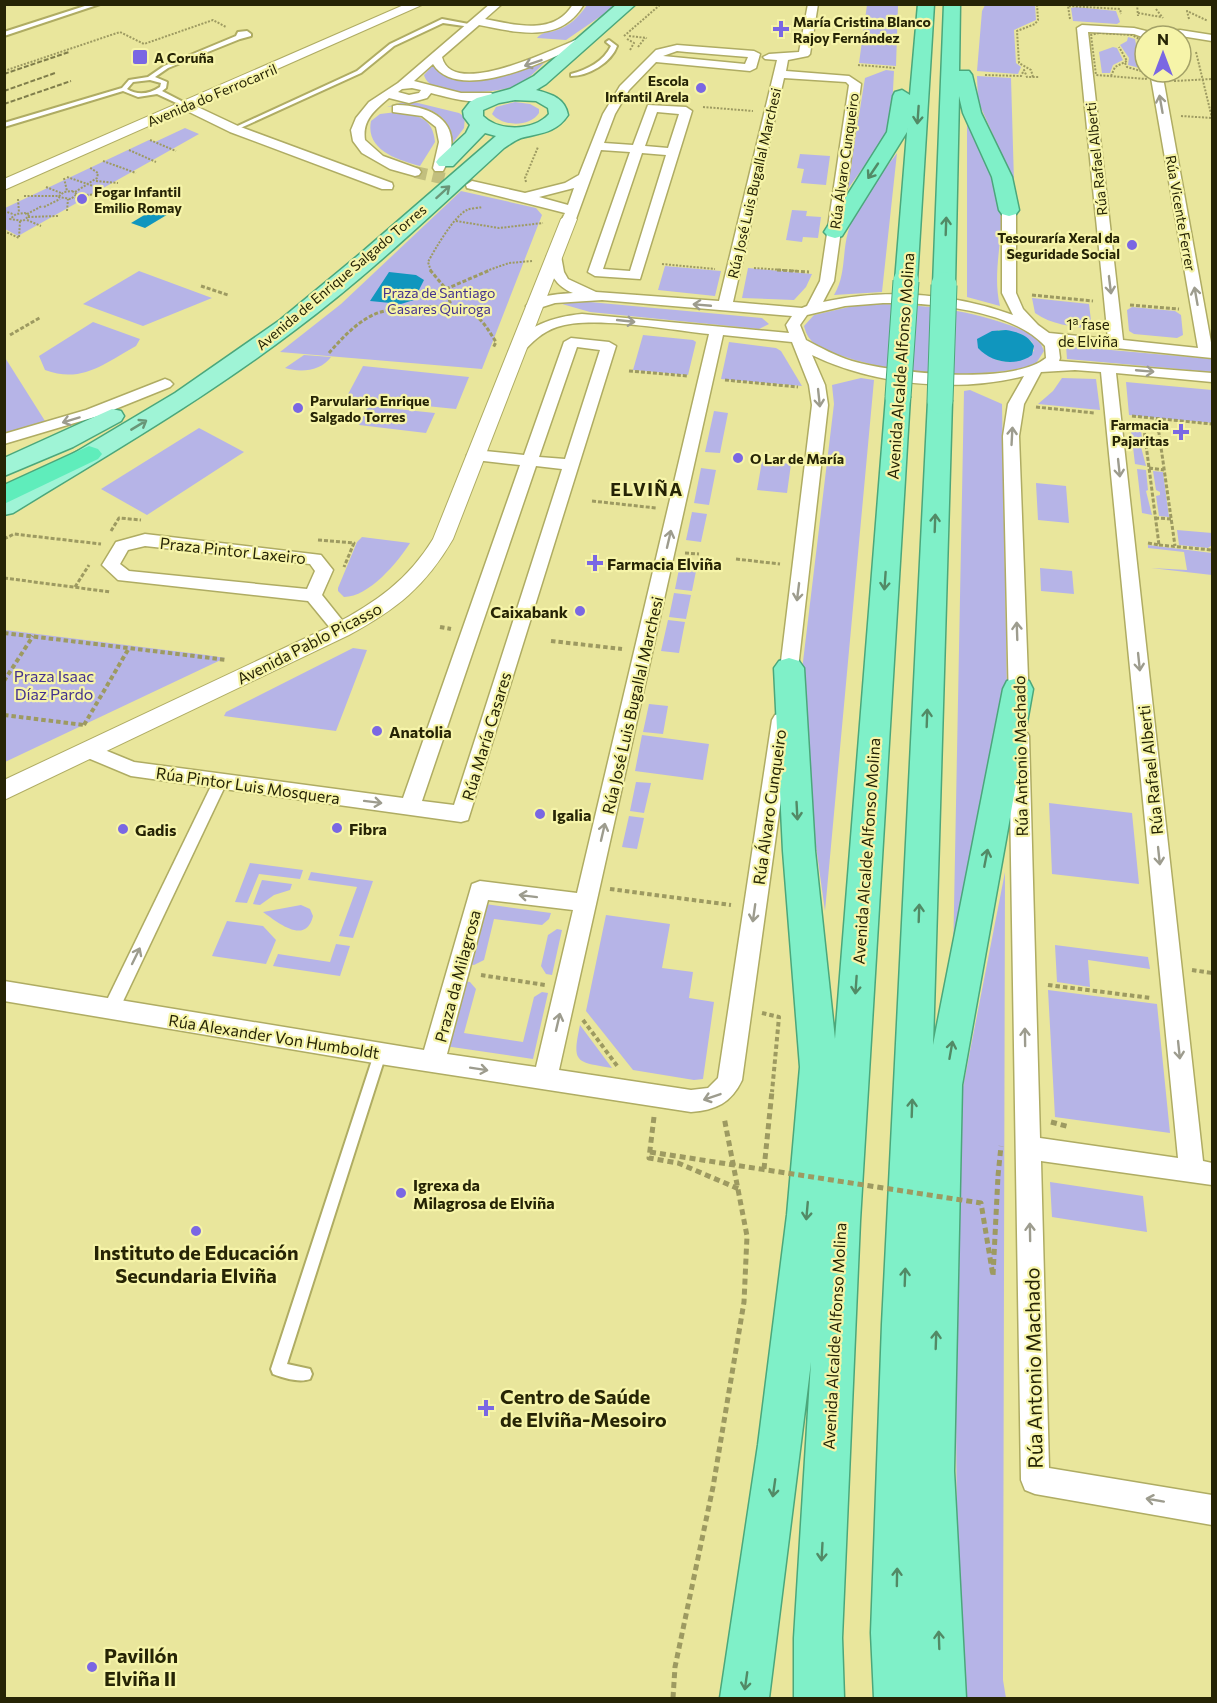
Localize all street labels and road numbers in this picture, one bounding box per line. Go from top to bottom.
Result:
street label: Avenida do Ferrocarril [145,60,279,130]
street label: Rúa José Luis Bugallal Marchesi [724,86,784,280]
street label: Rúa Álvaro Cunqueiro [826,92,862,230]
street label: Rúa Rafael Alberti [1082,101,1110,217]
street label: Rúa Vicente Ferrer [1162,154,1200,273]
street label: Avenida de Enrique Salgado Torres [252,201,430,353]
street label: Avenida Alcalde Alfonso Molina [883,252,917,480]
street label: Praza Pintor Laxeiro [159,533,307,567]
street label: Rúa José Luis Bugallal Marchesi [598,594,666,816]
street label: Avenida Pablo Picasso [233,598,385,688]
street label: Rúa María Casares [457,669,515,803]
street label: Rúa Antonio Machado [1009,675,1031,837]
street label: Rúa Rafael Alberti [1134,704,1166,836]
street label: Rúa Álvaro Cunqueiro [749,728,789,886]
street label: Avenida Alcalde Alfonso Molina [849,737,883,965]
street label: Rúa Pintor Luis Mosquera [155,763,341,807]
street label: Praza da Milagrosa [430,908,484,1044]
street label: Rúa Alexander Von Humboldt [167,1010,381,1062]
street label: Avenida Alcalde Alfonso Molina [819,1222,849,1450]
street label: Rúa Antonio Machado [1019,1267,1047,1469]

